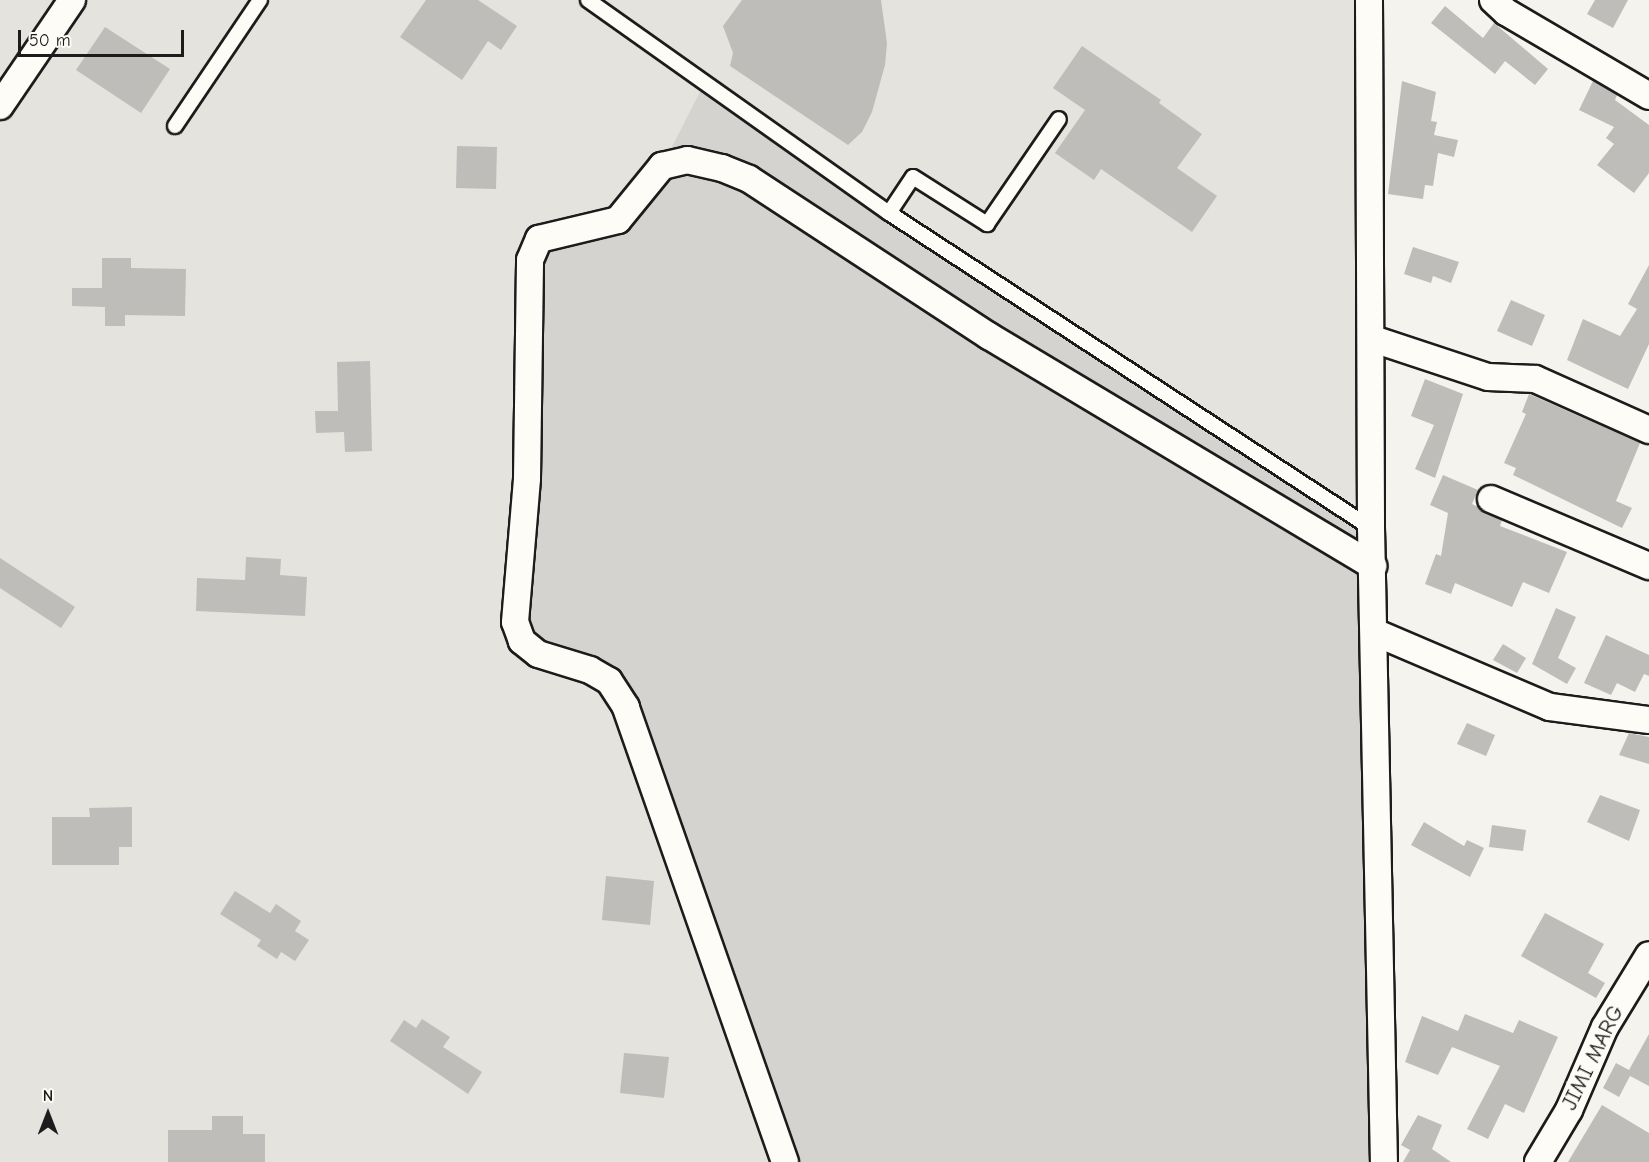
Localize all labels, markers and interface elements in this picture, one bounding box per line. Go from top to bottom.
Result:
scale bar [21,18,188,56]
text: 50 m [29,30,71,51]
street label: JIMI MARG [1556,1001,1630,1115]
north arrow [18,1084,78,1144]
text: N [43,1087,53,1105]

